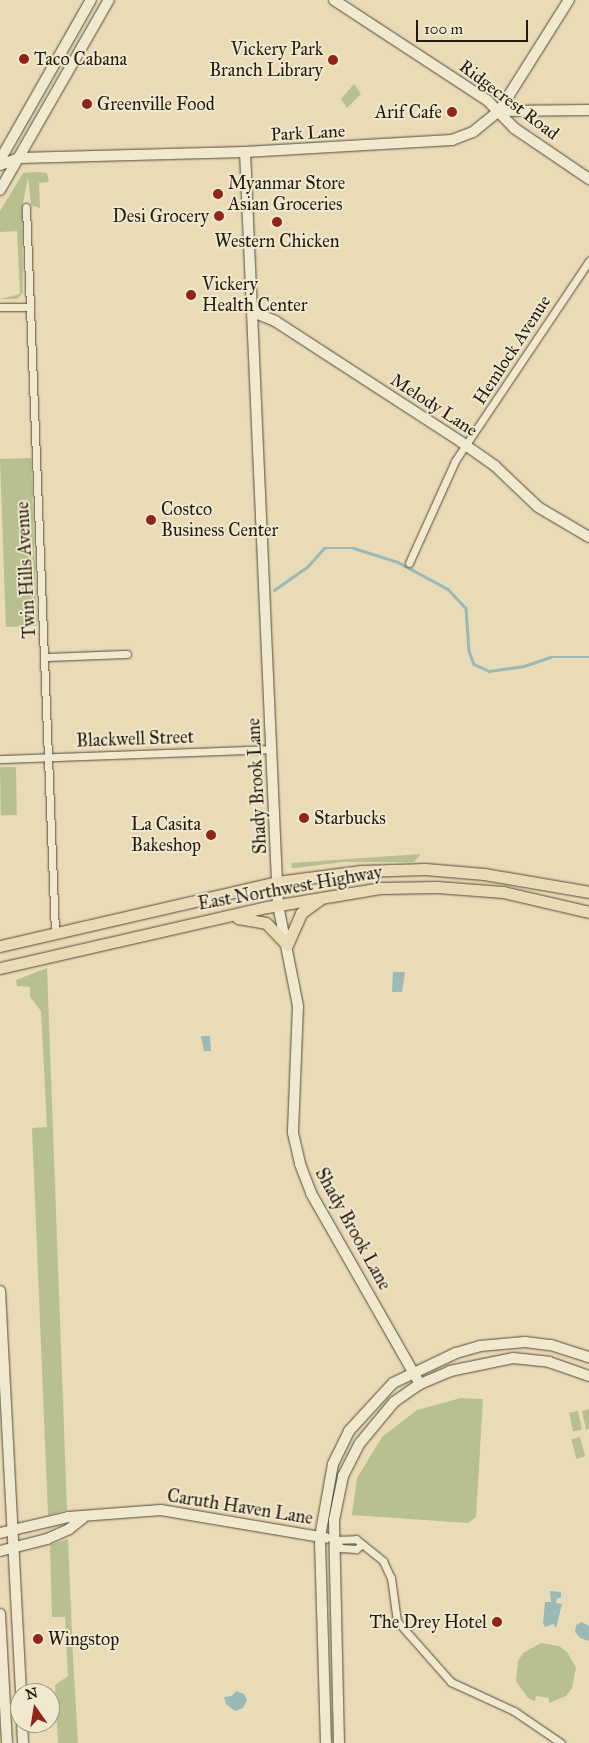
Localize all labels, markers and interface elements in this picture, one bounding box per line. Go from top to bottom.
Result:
scale bar [419,10,532,42]
text: 100 m [424,20,463,38]
place label: Vickery Park Branch Library [209,39,323,82]
place label: Taco Cabana [34,48,127,70]
marker: Taco Cabana [18,53,30,65]
marker: Vickery Park Branch Library [327,54,339,66]
street label: Ridgecrest Road [455,55,563,145]
place label: Greenville Food [97,93,215,115]
marker: Greenville Food [81,98,93,110]
place label: Arif Cafe [375,101,442,123]
marker: Arif Cafe [446,106,458,118]
street label: Park Lane [270,120,346,146]
place label: Myanmar Store Asian Groceries [228,173,345,215]
marker: Myanmar Store Asian Groceries [212,188,224,200]
place label: Desi Grocery [113,205,209,227]
marker: Desi Grocery [213,210,225,222]
marker: Western Chicken [271,216,283,228]
place label: Western Chicken [215,230,339,252]
place label: Vickery Health Center [202,274,308,316]
marker: Vickery Health Center [184,288,198,302]
street label: Hemlock Avenue [469,291,555,409]
street label: Melody Lane [387,369,481,441]
place label: Costco Business Center [161,499,278,542]
street label: Twin Hills Avenue [12,501,40,639]
marker: Costco Business Center [145,514,157,526]
street label: Shady Brook Lane [243,717,271,855]
street label: Blackwell Street [76,726,194,752]
place label: Starbucks [314,807,386,829]
marker: Starbucks [298,812,310,824]
place label: La Casita Bakeshop [131,814,201,856]
marker: La Casita Bakeshop [205,829,217,841]
street label: East Northwest Highway [196,861,384,915]
street label: Shady Brook Lane [311,1164,395,1294]
street label: Caruth Haven Lane [166,1485,314,1529]
place label: The Drey Hotel [370,1611,487,1633]
marker: The Drey Hotel [491,1616,503,1628]
place label: Wingstop [48,1628,119,1650]
marker: Wingstop [32,1633,44,1645]
north arrow [10,1683,60,1733]
text: N [24,1684,39,1703]

